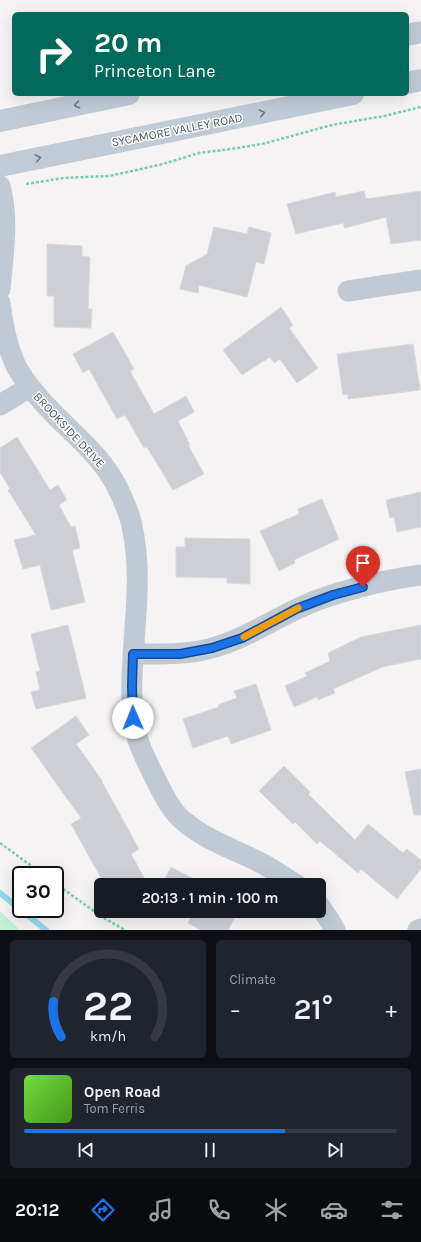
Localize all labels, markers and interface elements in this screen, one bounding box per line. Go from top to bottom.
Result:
text: 20 m [94,26,162,59]
icon: right [28,28,80,80]
text: Princeton Lane [94,60,215,82]
one-way arrow [74,100,81,109]
one-way arrow [259,109,265,117]
street label: SYCAMORE VALLEY ROAD [110,110,244,150]
one-way arrow [35,154,41,163]
street label: BROOKSIDE DRIVE [31,389,107,471]
pin [346,546,380,587]
icon: arrive [352,552,374,574]
position arrow [112,697,154,739]
speed limit sign: 30 [12,866,64,918]
text: 20:13 · 1 min · 100 m [142,889,278,907]
text: Climate [230,972,276,987]
text: 22 [83,982,133,1030]
text: 21° [293,991,333,1027]
text: − [230,997,241,1023]
text: + [385,997,397,1023]
text: km/h [90,1028,126,1045]
text: Open Road [84,1083,161,1101]
text: Tom Ferris [84,1101,145,1116]
icon: previous [75,1139,97,1161]
icon: pause [199,1139,221,1161]
icon: next [324,1139,346,1161]
icon: directions [89,1196,117,1224]
icon: music [147,1196,175,1224]
icon: phone [205,1196,233,1224]
icon: climate [262,1196,290,1224]
icon: car [320,1196,348,1224]
icon: filters [378,1196,406,1224]
text: 20:12 [15,1199,59,1221]

